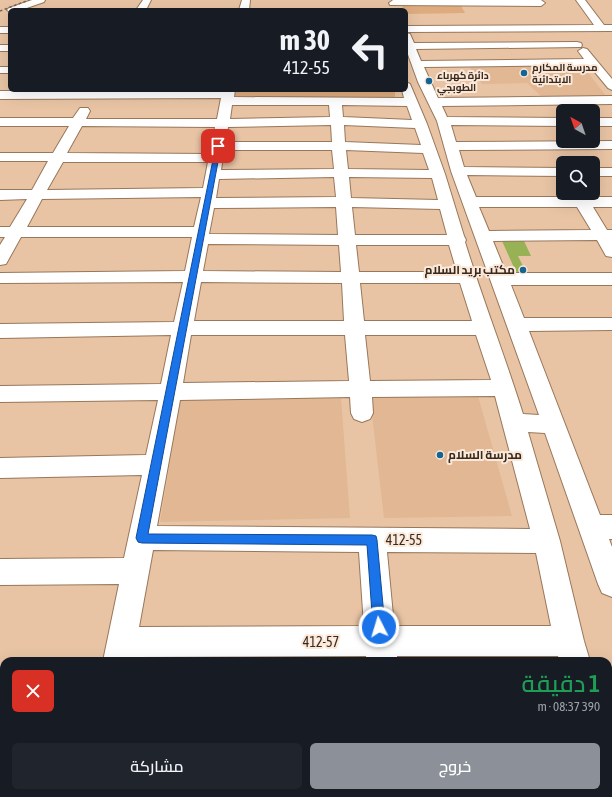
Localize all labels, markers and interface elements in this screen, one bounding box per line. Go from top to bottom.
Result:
text: 30 m [280,24,330,56]
icon: left [344,24,396,76]
text: 412-55 [283,57,330,78]
place label: مدرسة المكارم الابتدائية [532,62,598,86]
marker: مدرسة المكارم الابتدائية [519,68,529,78]
place label: دائرة كهرباء الطوبجي [437,70,489,96]
marker: دائرة كهرباء الطوبجي [424,76,434,86]
north arrow [556,104,600,148]
map controls [556,104,600,200]
pin [201,129,235,163]
icon: arrive [207,135,229,157]
button: search [556,156,600,200]
place label: مكتب بريد السلام [424,263,515,278]
marker: مكتب بريد السلام [518,265,528,275]
place label: مدرسة السلام [448,448,522,463]
marker: مدرسة السلام [435,450,445,460]
street label: 412-55 [386,532,422,548]
position arrow [358,606,400,648]
street label: 412-57 [303,634,339,650]
button: close [12,670,54,712]
text: 1 دقيقة [522,670,600,697]
text: 390 m · 08:37 [537,699,600,714]
button: مشاركة [12,743,302,789]
button: خروج [310,743,600,789]

